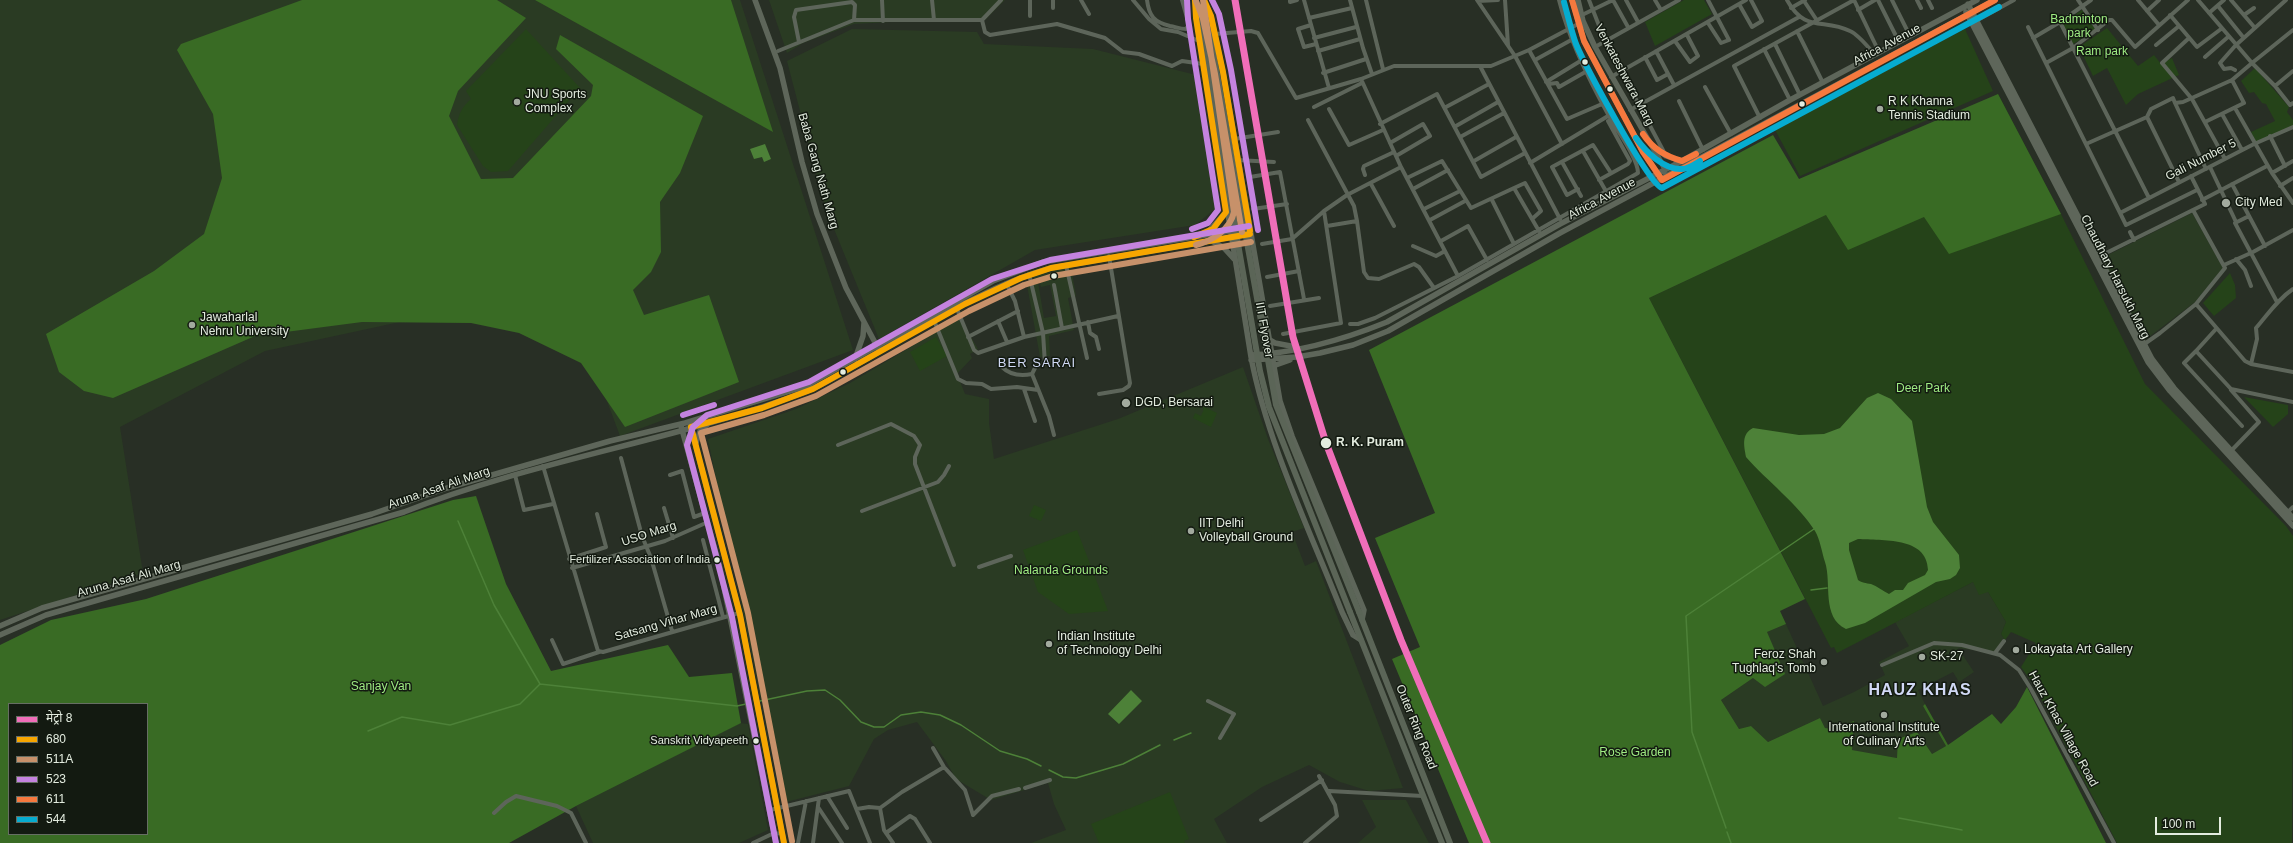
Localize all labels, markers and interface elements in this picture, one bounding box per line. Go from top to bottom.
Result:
park label: Badminton park [2050,13,2108,41]
street label: Africa Avenue [1851,21,1923,69]
street label: Venkateshwara Marg [1591,22,1657,128]
park label: Ram park [2076,45,2128,59]
unlabelled marker [1580,57,1590,67]
unlabelled marker [1605,84,1615,94]
place label: JNU Sports Complex [525,88,586,116]
place label: R K Khanna Tennis Stadium [1888,95,1970,123]
marker: JNU Sports Complex [512,97,522,107]
unlabelled marker [1797,99,1807,109]
marker: R K Khanna Tennis Stadium [1875,104,1885,114]
street label: Baba Gang Nath Marg [795,111,841,231]
street label: Gali Number 5 [2163,136,2239,184]
street label: Africa Avenue [1566,175,1638,223]
place label: City Med [2235,196,2282,210]
marker: City Med [2220,197,2232,209]
street label: Chaudhary Harsukh Marg [2077,213,2153,341]
unlabelled marker [1049,271,1059,281]
street label: IIT Flyover [1252,301,1276,359]
place label: Jawaharlal Nehru University [200,311,289,339]
marker: Jawaharlal Nehru University [187,320,197,330]
district label: BER SARAI [998,355,1076,371]
unlabelled marker [838,367,848,377]
park label: Deer Park [1896,382,1950,396]
place label: DGD, Bersarai [1135,396,1213,410]
marker: DGD, Bersarai [1120,397,1132,409]
marker: R. K. Puram [1319,436,1333,450]
place label: R. K. Puram [1336,436,1404,450]
street label: Aruna Asaf Ali Marg [386,464,492,512]
place label: IIT Delhi Volleyball Ground [1199,517,1293,545]
street label: USO Marg [620,518,678,550]
marker: IIT Delhi Volleyball Ground [1186,526,1196,536]
place label: Fertilizer Association of India [569,553,710,567]
marker: Fertilizer Association of India [712,555,722,565]
street label: Aruna Asaf Ali Marg [76,557,182,601]
park label: Nalanda Grounds [1014,564,1108,578]
street label: Satsang Vihar Marg [613,601,719,645]
place label: Indian Institute of Technology Delhi [1057,630,1162,658]
marker: Indian Institute of Technology Delhi [1044,639,1054,649]
place label: Lokayata Art Gallery [2024,643,2133,657]
marker: Lokayata Art Gallery [2011,645,2021,655]
place label: Feroz Shah Tughlaq's Tomb [1732,648,1816,676]
place label: SK-27 [1930,650,1963,664]
marker: SK-27 [1917,652,1927,662]
marker: Feroz Shah Tughlaq's Tomb [1819,657,1829,667]
street label: Hauz Khas Village Road [2025,669,2101,789]
park label: Sanjay Van [351,680,411,694]
district label: HAUZ KHAS [1868,681,1972,701]
street label: Outer Ring Road [1392,683,1440,771]
legend [8,703,148,835]
marker: International Institute of Culinary Arts [1879,710,1889,720]
text: मेट्रो 8 [46,711,72,725]
place label: International Institute of Culinary Arts [1828,721,1940,749]
text: 680 [46,732,66,746]
place label: Sanskrit Vidyapeeth [650,734,748,748]
marker: Sanskrit Vidyapeeth [751,736,761,746]
park label: Rose Garden [1599,746,1671,760]
text: 511A [46,752,73,766]
text: 523 [46,772,66,786]
text: 611 [46,792,65,806]
scale bar [2157,809,2223,835]
text: 544 [46,812,66,826]
text: 100 m [2162,817,2195,831]

